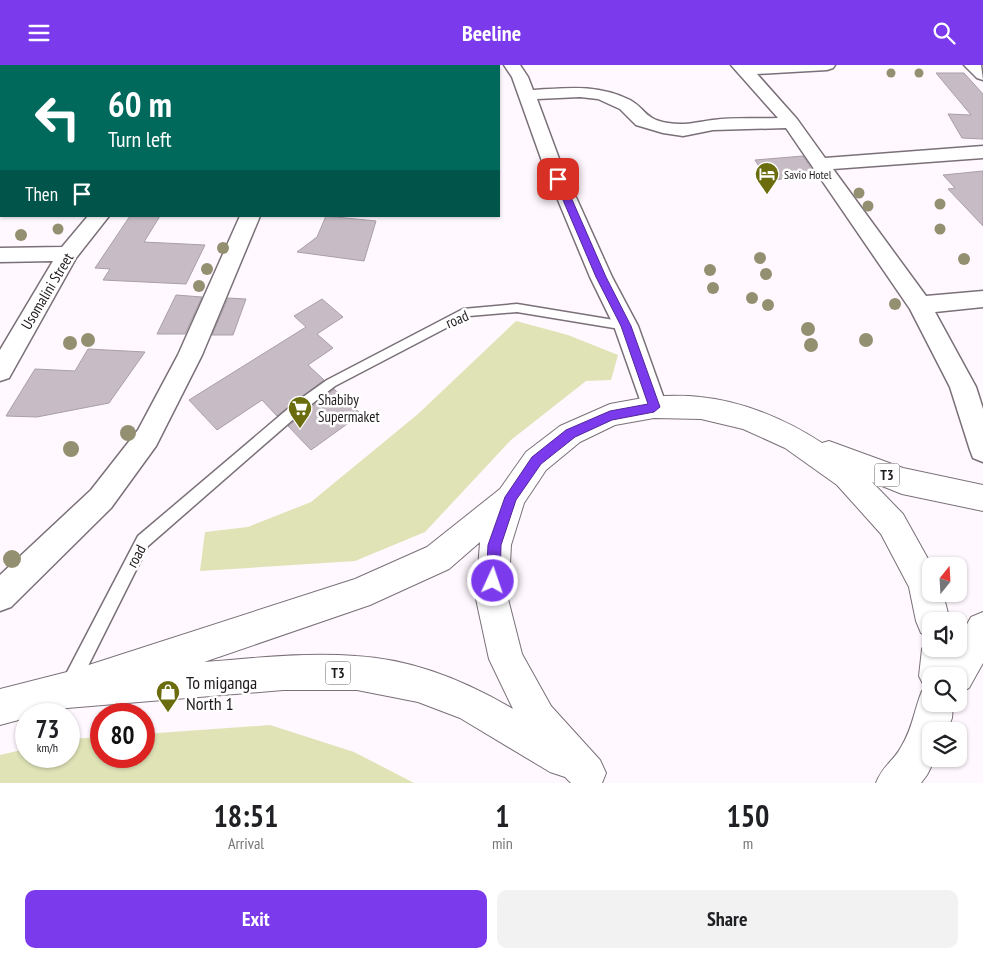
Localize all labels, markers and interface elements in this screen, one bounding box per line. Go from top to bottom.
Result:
icon: menu [25,19,53,47]
text: Beeline [462,19,521,47]
icon: search [930,19,958,47]
text: 60 m [108,81,172,127]
icon: left [25,85,90,150]
text: Turn left [108,125,172,153]
pin [537,158,579,200]
hotel icon: Savio Hotel [754,161,780,195]
icon: arrive [544,165,572,193]
place label: Savio Hotel [784,167,832,182]
icon: arrive [68,180,96,208]
text: Then [25,182,58,206]
street label: Usomalini Street [17,249,77,333]
street label: road [443,306,471,332]
place label: Shabiby Supermaket [318,390,380,426]
supermarket icon: Shabiby Supermaket [287,395,313,429]
road number: T3 [874,463,900,487]
street label: road [122,541,150,571]
position arrow [466,554,518,606]
north arrow [922,557,968,603]
map controls [922,557,967,767]
button: sound [922,612,967,657]
road number: T3 [326,661,350,685]
button: search [922,667,967,712]
place label: To miganga North 1 [186,671,257,715]
shop icon: To miganga North 1 [155,679,181,713]
speed limit sign: 80 [90,703,155,768]
text: 73 [36,713,59,745]
button: layers [922,722,967,767]
text: km/h [37,740,58,755]
text: 18:51 [214,796,278,835]
text: 1 [495,796,510,835]
text: 150 [726,796,769,835]
text: Arrival [228,833,264,853]
text: min [492,833,513,853]
text: m [743,833,753,853]
button: Exit [25,890,487,948]
button: Share [497,890,958,948]

